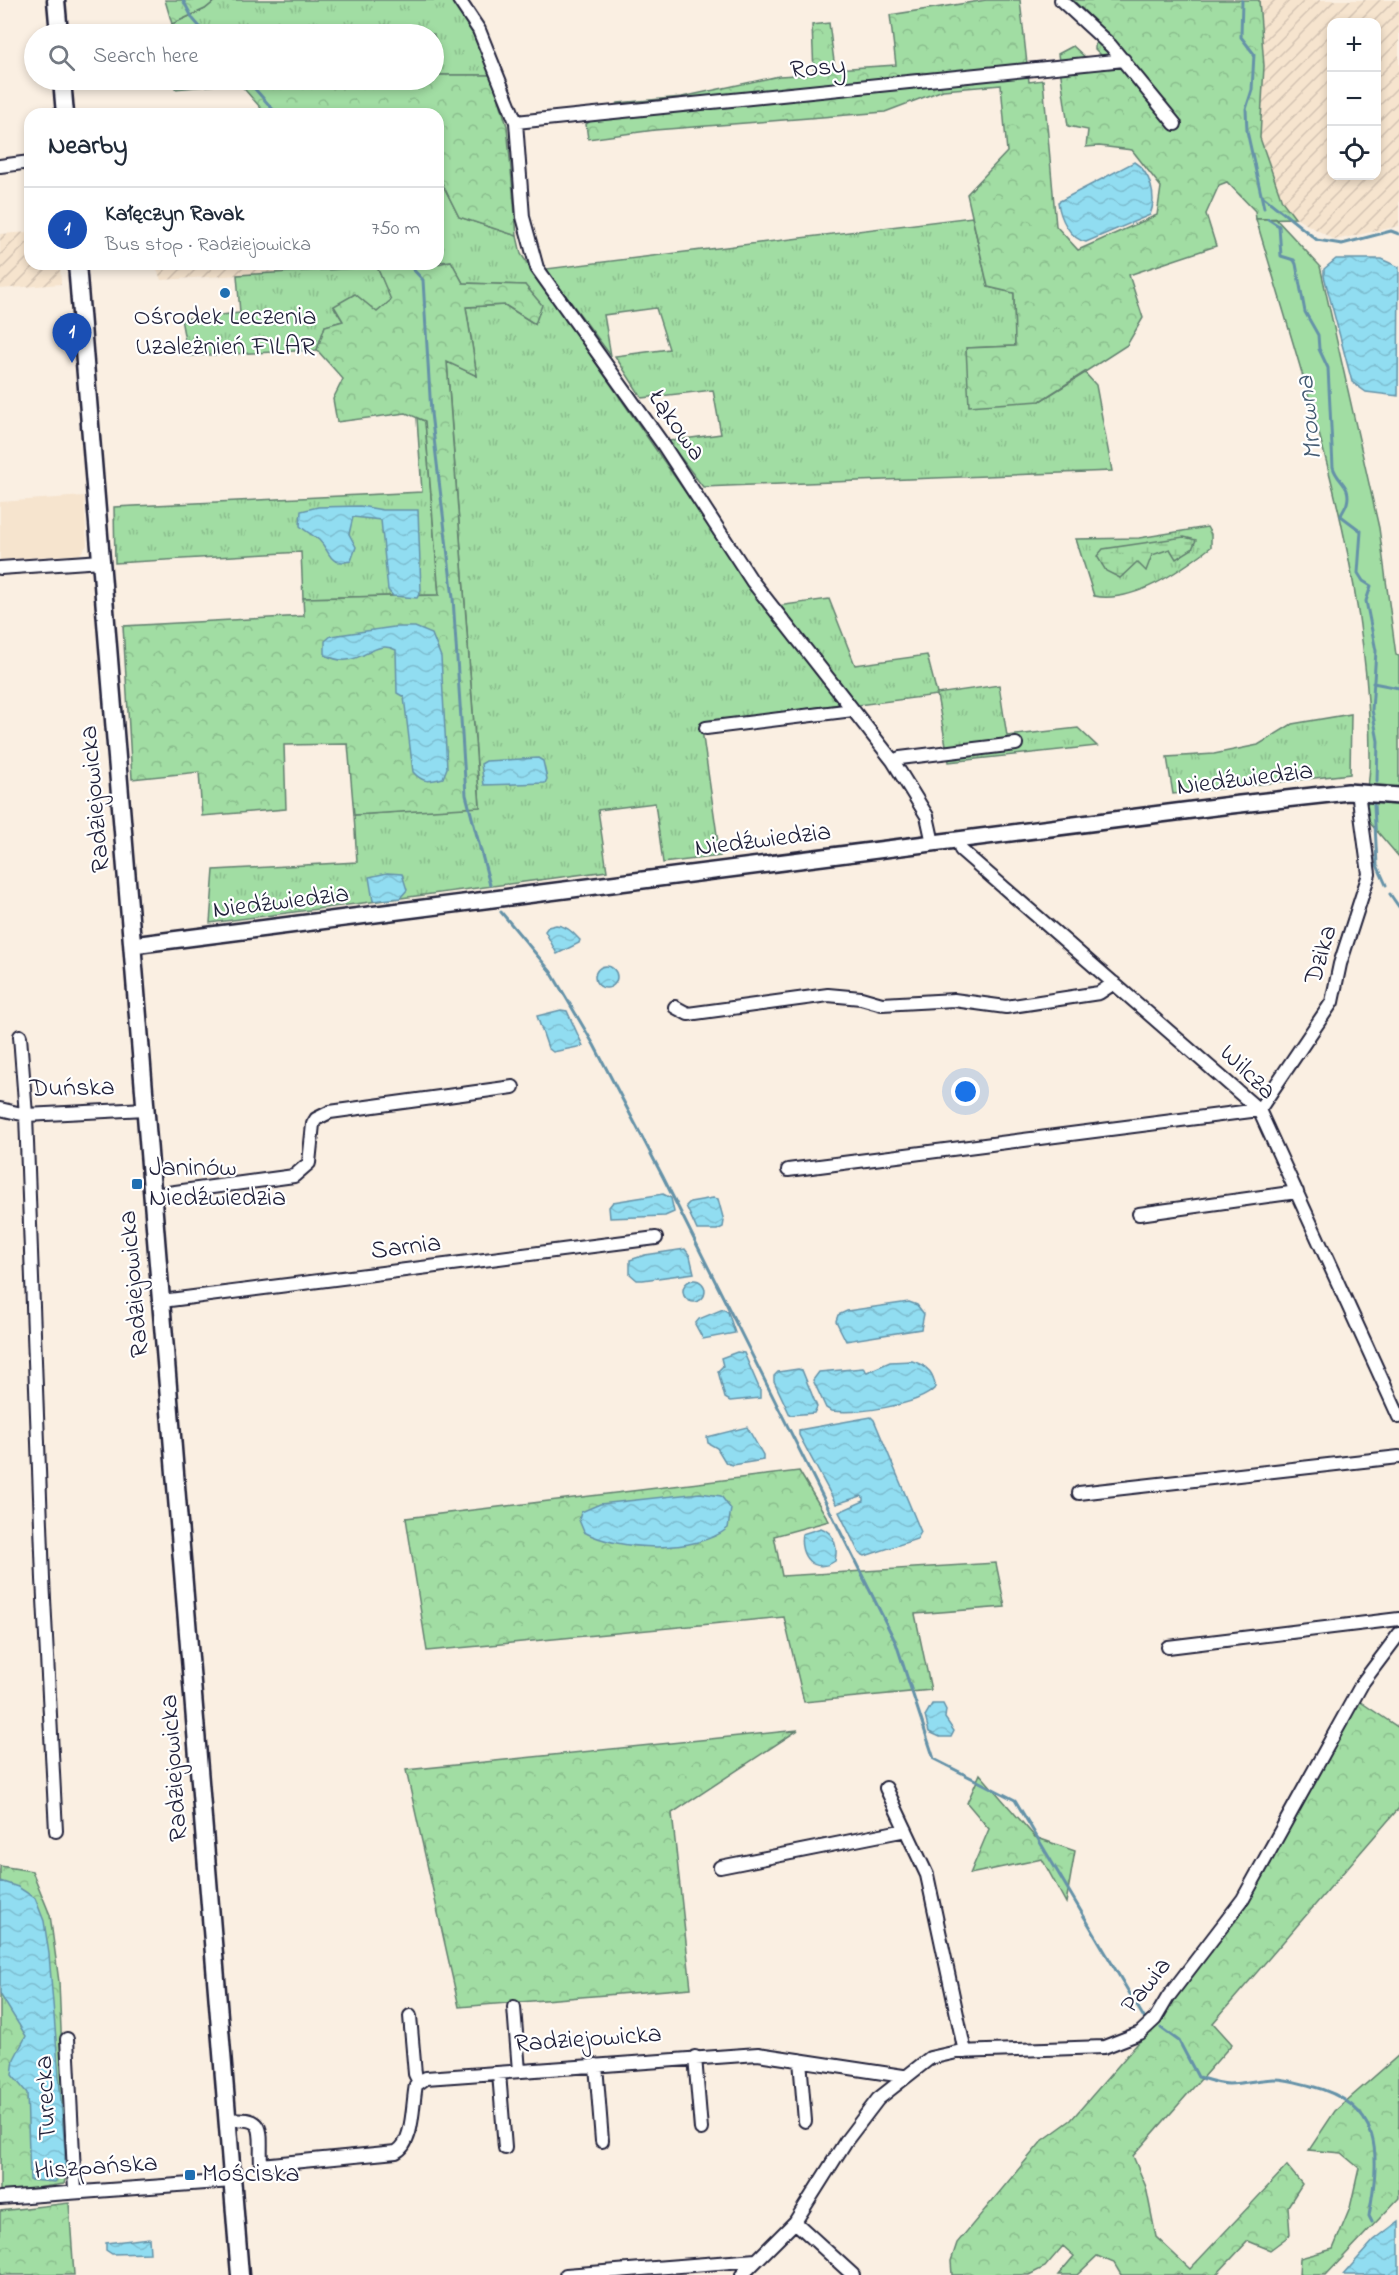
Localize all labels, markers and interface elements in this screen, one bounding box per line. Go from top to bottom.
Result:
map controls [1327,18,1381,180]
button: + [1327,18,1381,72]
search box [24,24,444,90]
icon: search [45,41,78,74]
text: Search here [93,41,198,73]
street label: Rosy [789,48,847,90]
button: − [1327,72,1381,126]
button: locate [1327,126,1381,180]
text: Nearby [48,128,127,166]
text: Kałęczyn Ravak [105,199,244,231]
text: 1 [64,215,71,244]
text: 750 m [371,215,420,244]
text: Bus stop · Radziejowicka [105,231,311,260]
marker: Ośrodek Leczenia Uzależnień FILAR [218,286,232,300]
place label: Ośrodek Leczenia Uzależnień FILAR [134,299,316,367]
pin: 1 [52,314,92,363]
water label: Mrowna [1286,374,1334,462]
street label: Łąkowa [637,382,714,470]
street label: Radziejowicka [71,724,121,874]
street label: Niedźwiedzia [1175,753,1315,807]
street label: Niedźwiedzia [693,814,833,868]
street label: Niedźwiedzia [211,876,351,930]
street label: Dzika [1295,921,1349,990]
street label: Wilcza [1210,1036,1284,1110]
street label: Duńska [28,1069,115,1109]
your location [951,1077,980,1106]
place label: Janinów Niedźwiedzia [149,1150,286,1218]
marker: Janinów Niedźwiedzia [130,1177,144,1191]
street label: Radziejowicka [110,1209,160,1359]
street label: Sarnia [369,1225,443,1271]
street label: Radziejowicka [151,1693,199,1843]
street label: Pawia [1112,1949,1182,2023]
street label: Radziejowicka [513,2016,663,2064]
street label: Turecka [26,2055,68,2141]
street label: Hiszpańska [33,2145,159,2191]
place label: Mościska [202,2156,299,2194]
marker: Mościska [183,2168,197,2182]

